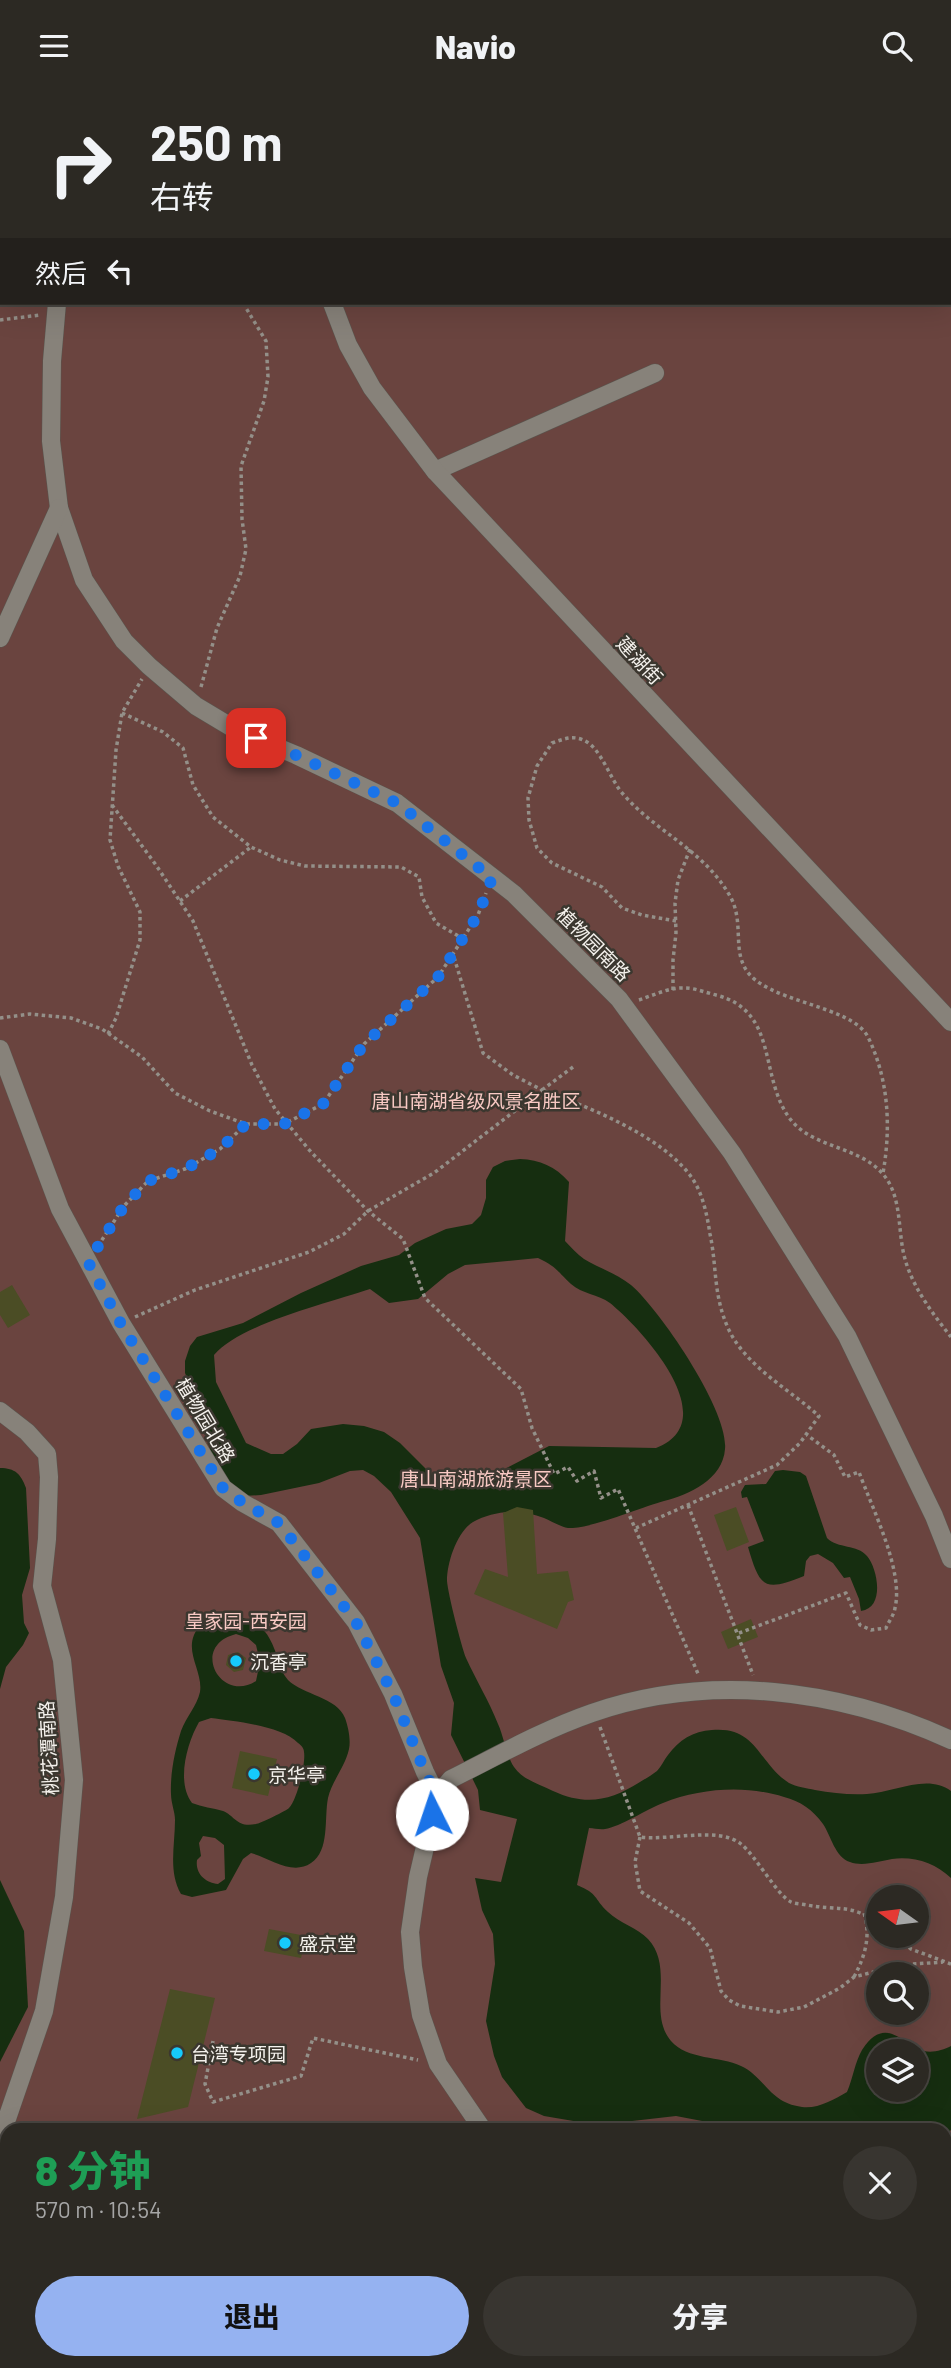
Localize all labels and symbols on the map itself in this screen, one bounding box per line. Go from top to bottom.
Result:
street label: 建湖街 [612,631,668,689]
pin [226,708,286,768]
street label: 植物园南路 [552,902,636,986]
park label: 唐山南湖省级风景名胜区 [371,1089,581,1112]
street label: 植物园北路 [172,1373,240,1467]
park label: 唐山南湖旅游景区 [400,1467,552,1490]
park label: 皇家园-西安园 [185,1609,307,1632]
place label: 沉香亭 [250,1650,307,1673]
marker: 沉香亭 [228,1653,244,1669]
street label: 桃花潭南路 [34,1700,62,1796]
place label: 京华亭 [268,1763,325,1786]
marker: 京华亭 [246,1766,262,1782]
position arrow [395,1777,469,1851]
north arrow [866,1885,929,1948]
place label: 盛京堂 [299,1932,356,1955]
marker: 盛京堂 [277,1935,293,1951]
place label: 台湾专项园 [191,2042,286,2065]
marker: 台湾专项园 [169,2045,185,2061]

